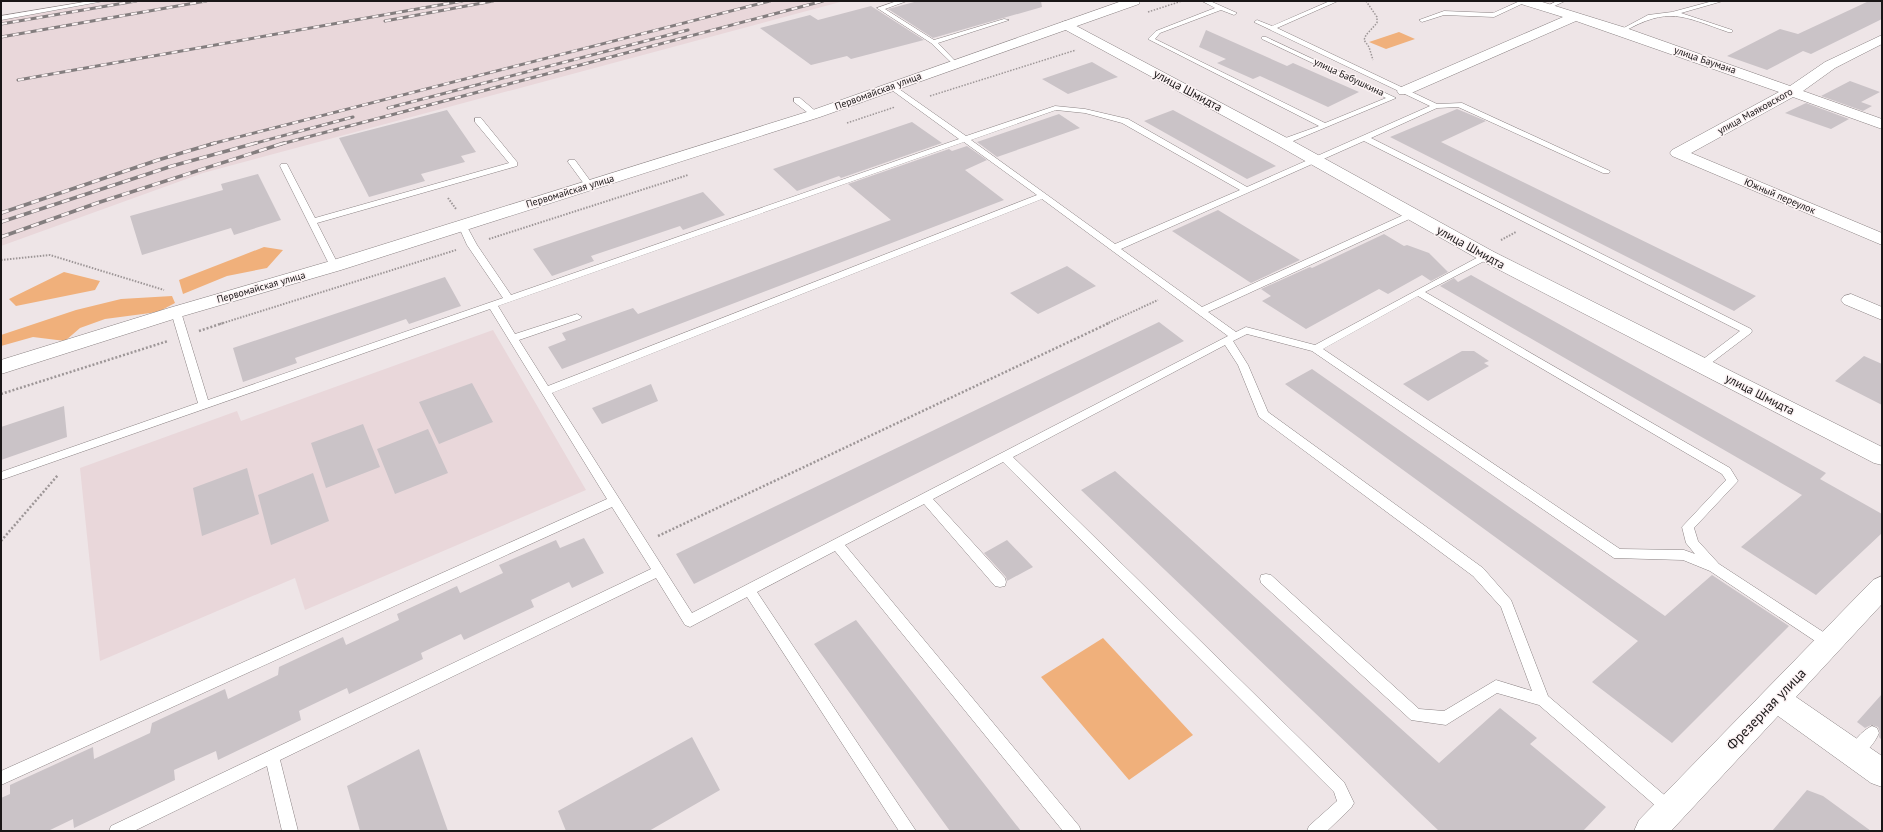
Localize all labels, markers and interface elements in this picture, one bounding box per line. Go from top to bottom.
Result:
street label: улица Баумана [1672,43,1738,77]
street label: улица Бабушкина [1312,55,1386,99]
street label: улица Шмидта [1151,66,1225,114]
street label: Первомайская улица [833,69,923,113]
street label: улица Маяковского [1715,85,1795,137]
street label: Первомайская улица [524,171,616,211]
street label: Южный переулок [1742,175,1818,217]
street label: улица Шмидта [1434,222,1508,272]
street label: Первомайская улица [215,268,307,306]
street label: улица Шмидта [1723,370,1797,418]
street label: Фрезерная улица [1722,664,1810,754]

